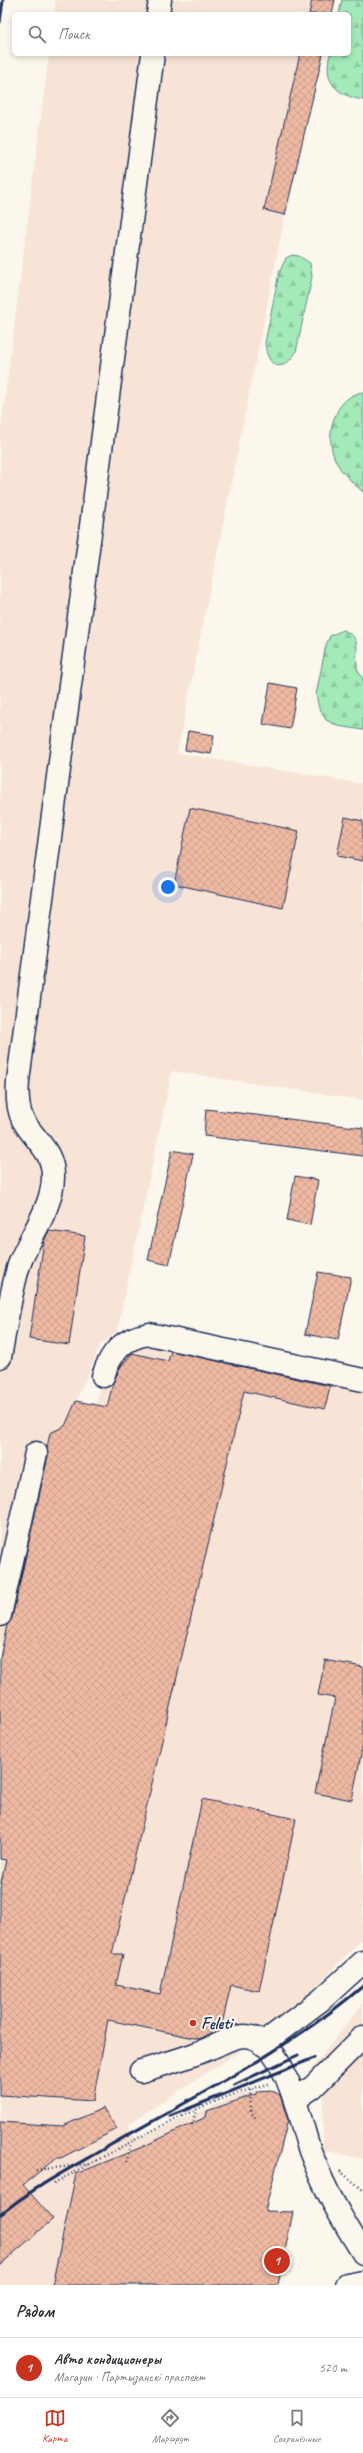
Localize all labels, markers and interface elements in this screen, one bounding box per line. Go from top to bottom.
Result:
search box [12,12,351,56]
icon: search [26,23,48,45]
text: Поиск [58,25,90,44]
your location [158,877,178,897]
place label: Feleti [201,2013,235,2034]
marker: Feleti [188,2018,198,2028]
pin: 1 [264,2246,290,2276]
text: Рядом [16,2301,54,2322]
text: Авто кондиционеры [54,2350,161,2369]
text: 1 [26,2360,32,2376]
text: 520 m [319,2360,347,2376]
text: Магазин · Партызанскі праспект [54,2369,205,2385]
tab: Карта [42,2407,67,2445]
tab: Маршрут [152,2407,188,2445]
tab: Сохранённые [273,2407,321,2445]

